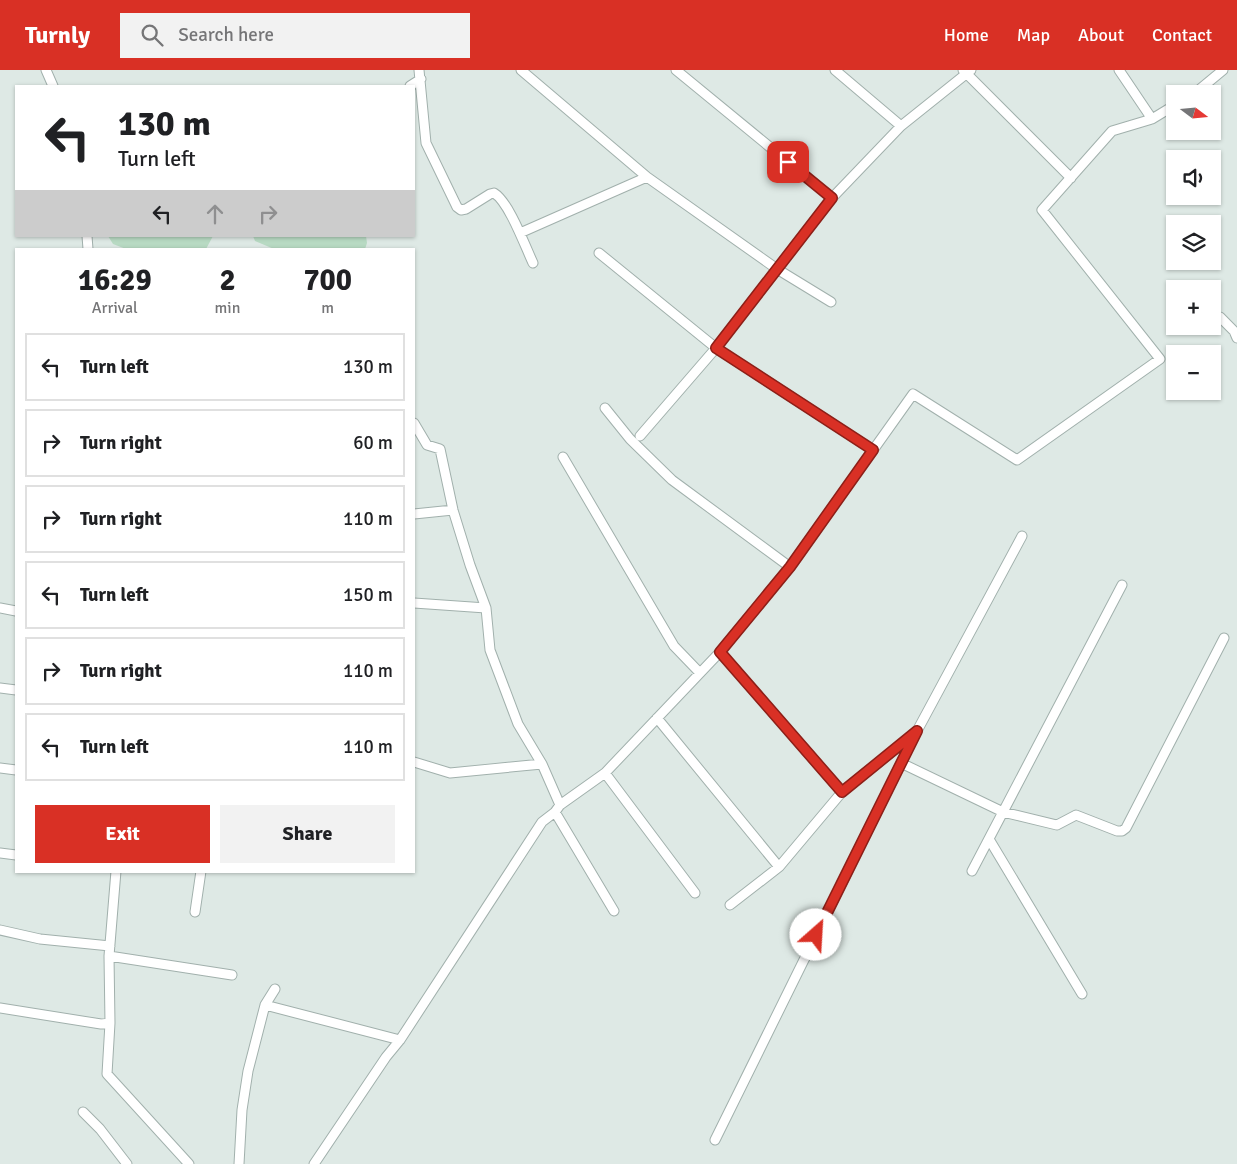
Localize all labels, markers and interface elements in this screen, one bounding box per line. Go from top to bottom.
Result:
search box [120,13,470,58]
text: Turnly [25,20,90,50]
icon: search [138,21,166,49]
text: Search here [178,23,274,47]
text: Home [944,24,989,46]
text: Map [1017,24,1050,46]
text: About [1078,24,1124,46]
text: Contact [1152,24,1212,46]
north arrow [1166,85,1221,140]
map controls [1166,85,1221,400]
text: 130 m [118,102,211,145]
icon: left [35,105,100,170]
pin [767,141,809,183]
text: Turn left [118,145,196,172]
icon: arrive [774,148,802,176]
button: sound [1166,150,1221,205]
icon: left [148,200,176,228]
icon: ahead [201,200,229,228]
icon: right [254,200,282,228]
button: layers [1166,215,1221,270]
text: 16:29 [78,262,152,299]
text: 2 [219,262,236,299]
text: 700 [303,262,352,299]
button: + [1166,280,1221,335]
text: Arrival [92,298,138,318]
text: min [215,298,240,318]
text: m [321,298,334,318]
button: − [1166,345,1221,400]
icon: left [37,353,65,381]
text: Turn left [80,355,149,379]
text: 130 m [343,355,393,379]
icon: right [37,429,65,457]
text: Turn right [80,431,162,455]
text: 60 m [353,431,393,455]
icon: right [37,505,65,533]
text: Turn right [80,507,162,531]
text: 110 m [343,507,393,531]
icon: left [37,581,65,609]
text: Turn left [80,583,149,607]
text: 150 m [343,583,393,607]
icon: right [37,657,65,685]
text: Turn right [80,659,162,683]
text: 110 m [343,659,393,683]
icon: left [37,733,65,761]
text: Turn left [80,735,149,759]
text: 110 m [343,735,393,759]
button: Exit [35,805,210,863]
button: Share [220,805,395,863]
position arrow [789,908,841,960]

